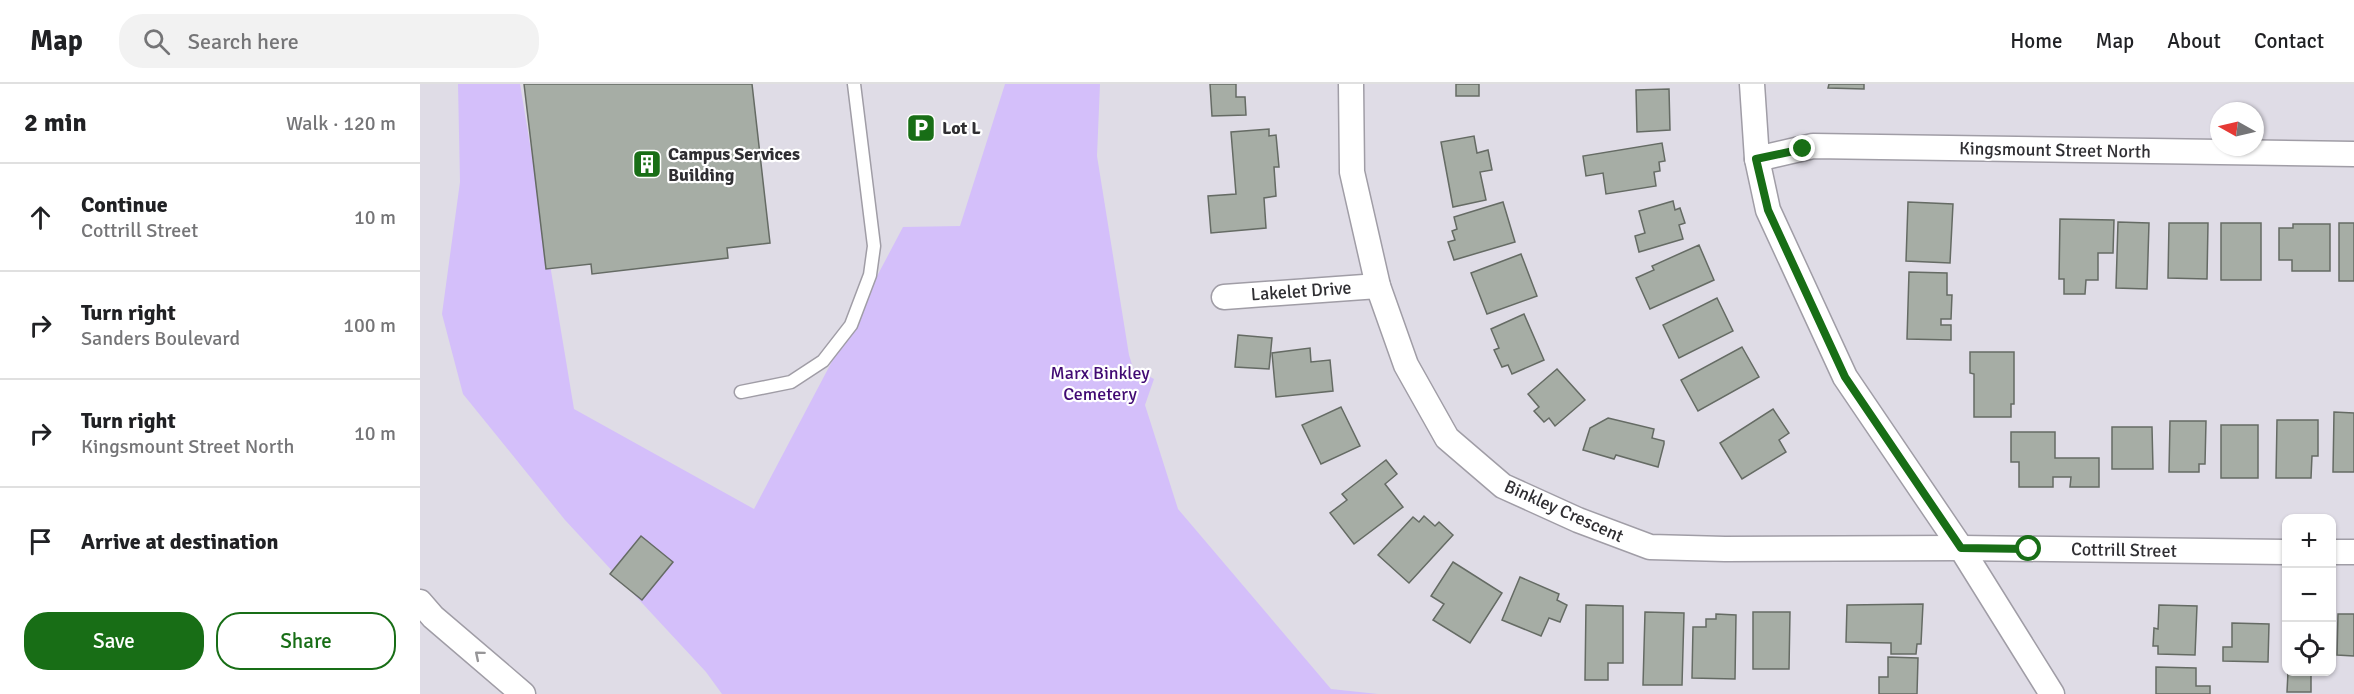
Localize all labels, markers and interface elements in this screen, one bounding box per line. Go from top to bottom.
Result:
search box [119,14,539,68]
text: Map [30,24,83,58]
icon: search [140,25,173,58]
text: Search here [188,28,299,55]
text: Home [2010,28,2063,54]
text: Map [2096,28,2134,54]
text: About [2167,28,2221,54]
text: Contact [2254,28,2324,54]
north arrow [2210,102,2264,156]
text: 2 min [24,107,87,139]
text: Walk · 120 m [286,111,396,136]
parking icon: Lot L [905,112,937,144]
place label: Lot L [942,117,981,139]
route end [1789,135,1815,161]
street label: Kingsmount Street North [1959,137,2151,163]
place label: Campus Services Building [668,143,800,186]
building icon: Campus Services Building [631,148,663,180]
text: Continue [81,191,168,218]
icon: ahead [24,201,57,234]
text: 10 m [354,205,396,230]
text: Cottrill Street [81,218,198,243]
street label: Lakelet Drive [1250,277,1352,305]
text: Turn right [81,299,176,326]
icon: right [24,309,57,342]
text: 100 m [343,313,396,338]
text: Sanders Boulevard [81,326,240,351]
park label: Marx Binkley Cemetery [1050,362,1150,405]
text: Turn right [81,407,176,434]
icon: right [24,417,57,450]
text: 10 m [354,421,396,446]
text: Kingsmount Street North [81,434,294,459]
street label: Binkley Crescent [1501,475,1627,547]
map controls [2282,514,2336,676]
button: + [2282,514,2336,568]
icon: arrive [24,525,57,558]
text: Arrive at destination [81,528,278,555]
route start [2015,535,2041,561]
street label: Cottrill Street [2071,538,2177,562]
button: − [2282,568,2336,622]
button: Save [24,612,204,670]
button: Share [216,612,396,670]
button: locate [2282,622,2336,676]
one-way arrow [475,652,486,663]

